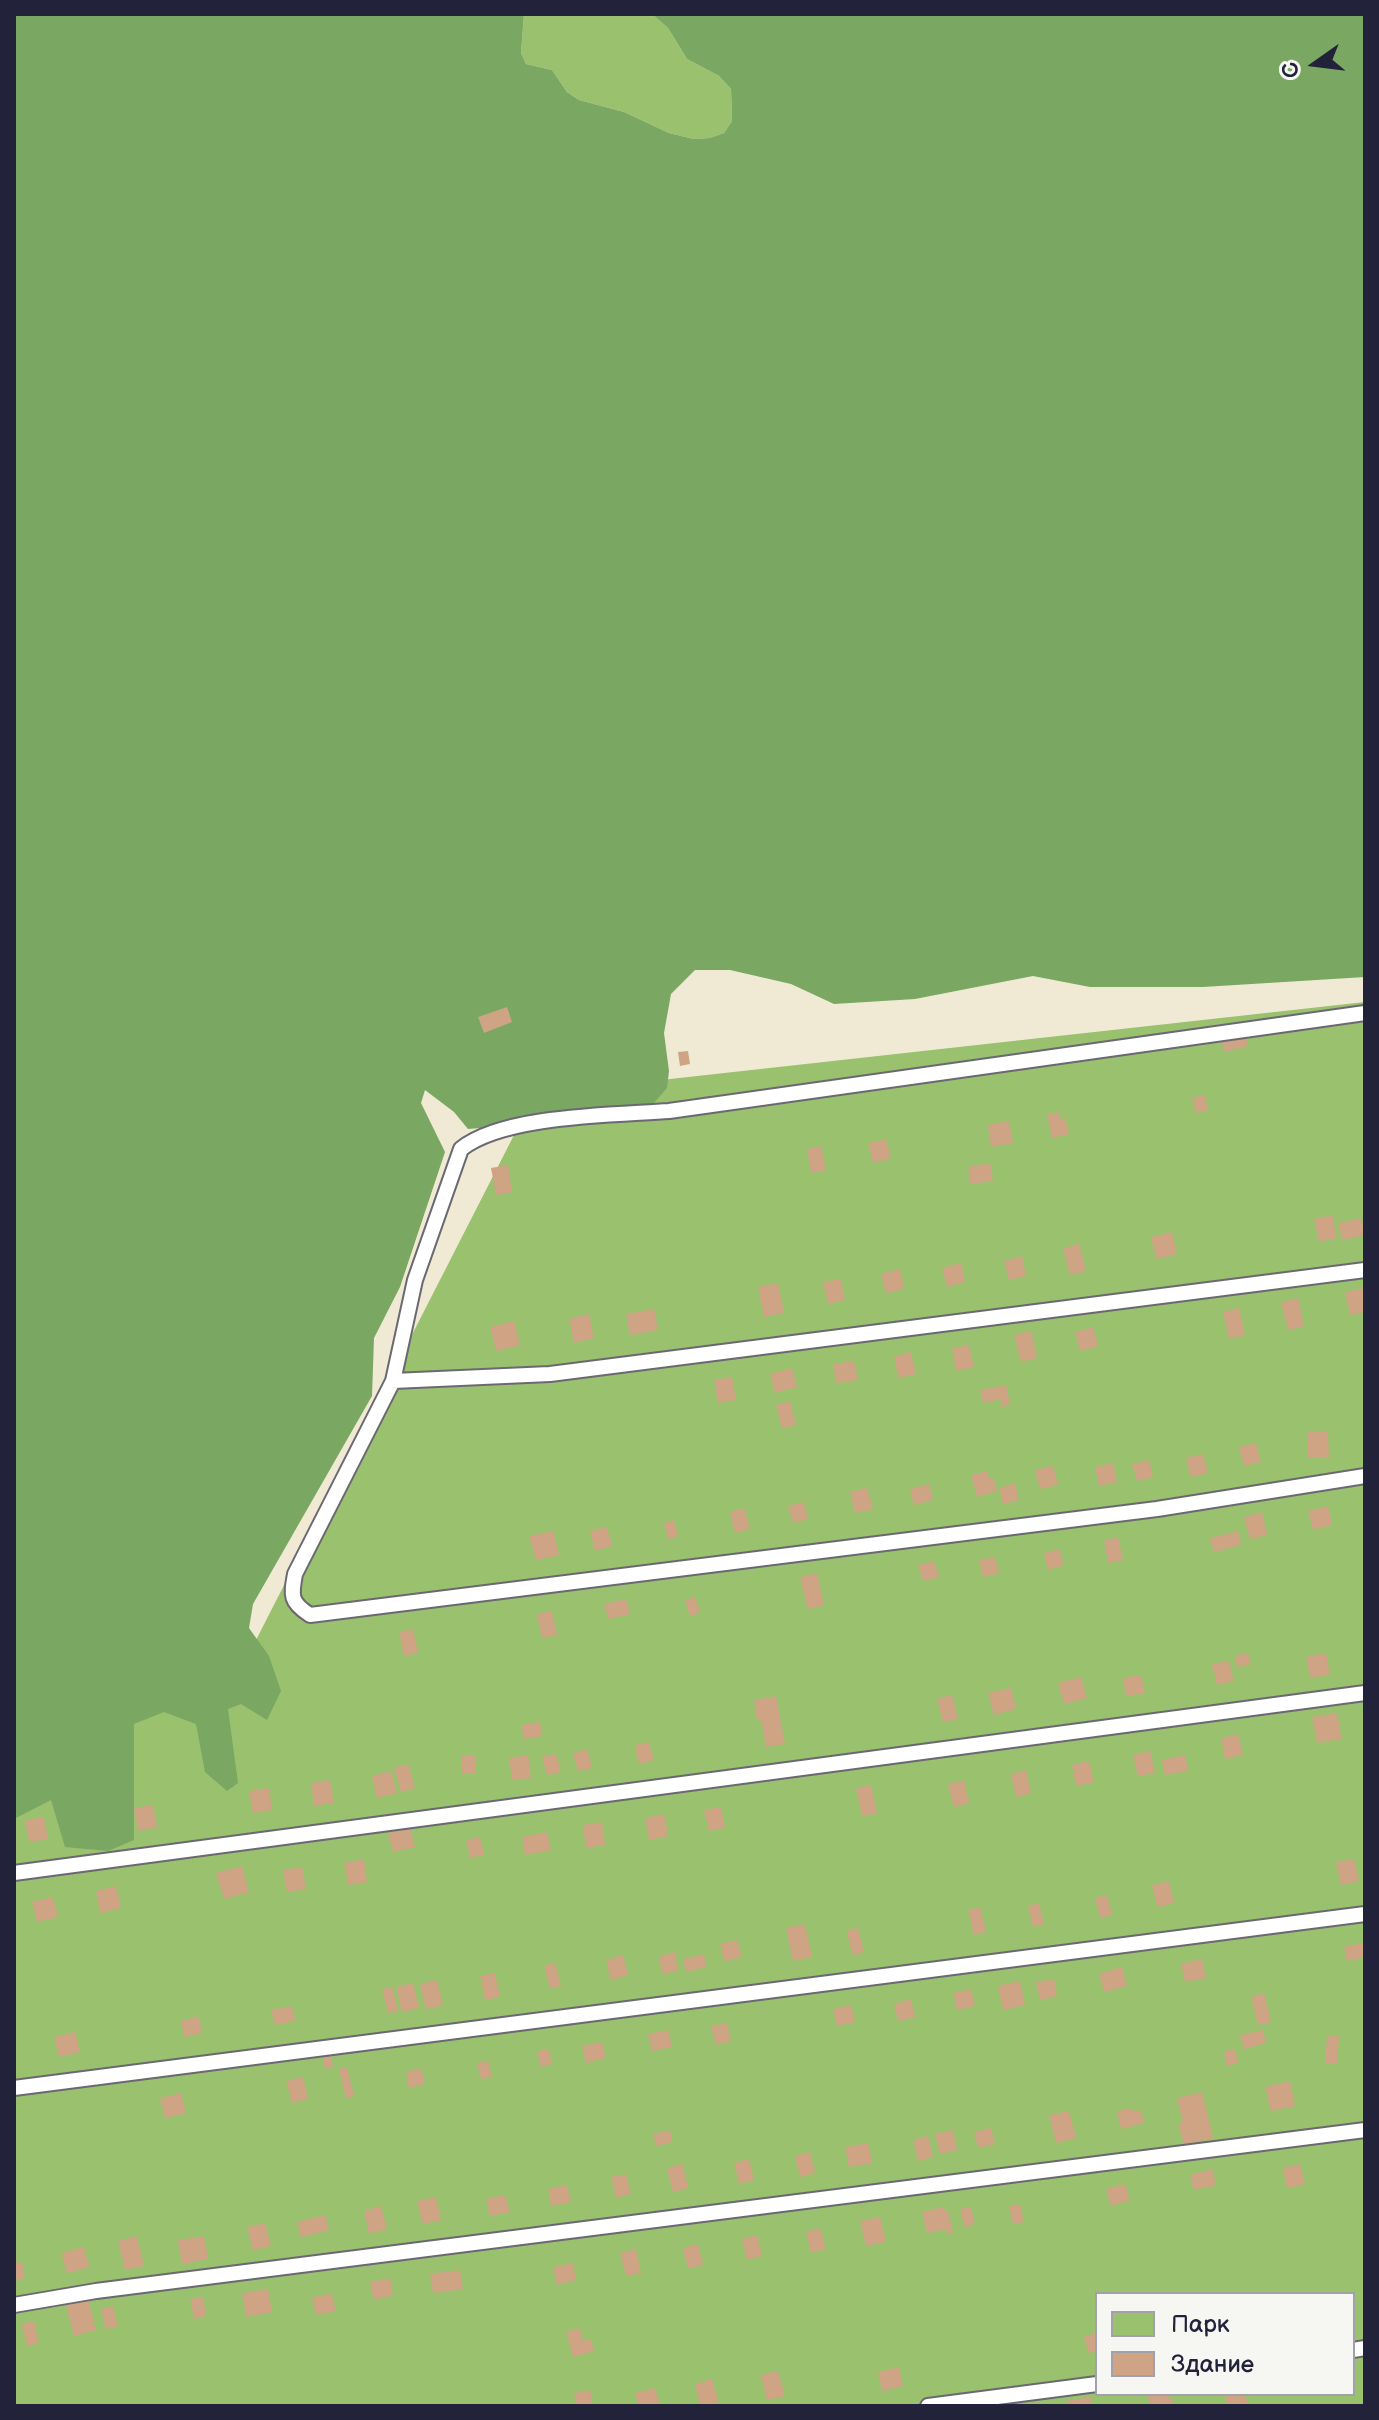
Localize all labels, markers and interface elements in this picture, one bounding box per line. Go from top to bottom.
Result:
north arrow [1275,24,1355,104]
text: С [1276,59,1306,81]
legend [1095,2292,1355,2396]
text: Парк [1171,2310,1229,2339]
text: Здание [1171,2350,1254,2379]

